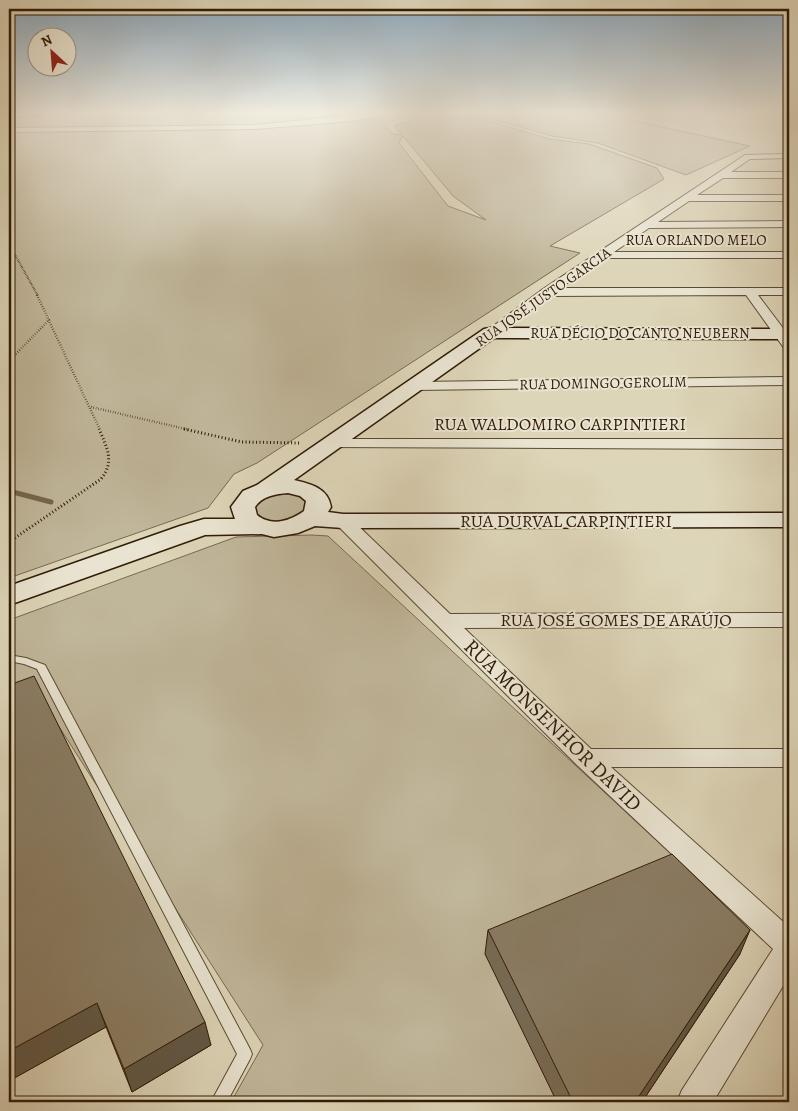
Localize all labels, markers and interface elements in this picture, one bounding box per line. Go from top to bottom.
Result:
north arrow [28,28,78,78]
text: N [38,30,55,52]
street label: RUA ORLANDO MELO [625,230,767,250]
street label: RUA JOSÉ JUSTO GARCIA [471,242,615,351]
street label: RUA DÉCIO DO CANTO NEUBERN [530,323,750,343]
street label: RUA DOMINGO GEROLIM [519,372,687,394]
street label: RUA WALDOMIRO CARPINTIERI [434,412,686,436]
street label: RUA DURVAL CARPINTIERI [460,509,672,533]
street label: RUA JOSÉ GOMES DE ARAÚJO [500,608,732,632]
street label: RUA MONSENHOR DAVID [458,633,648,817]

